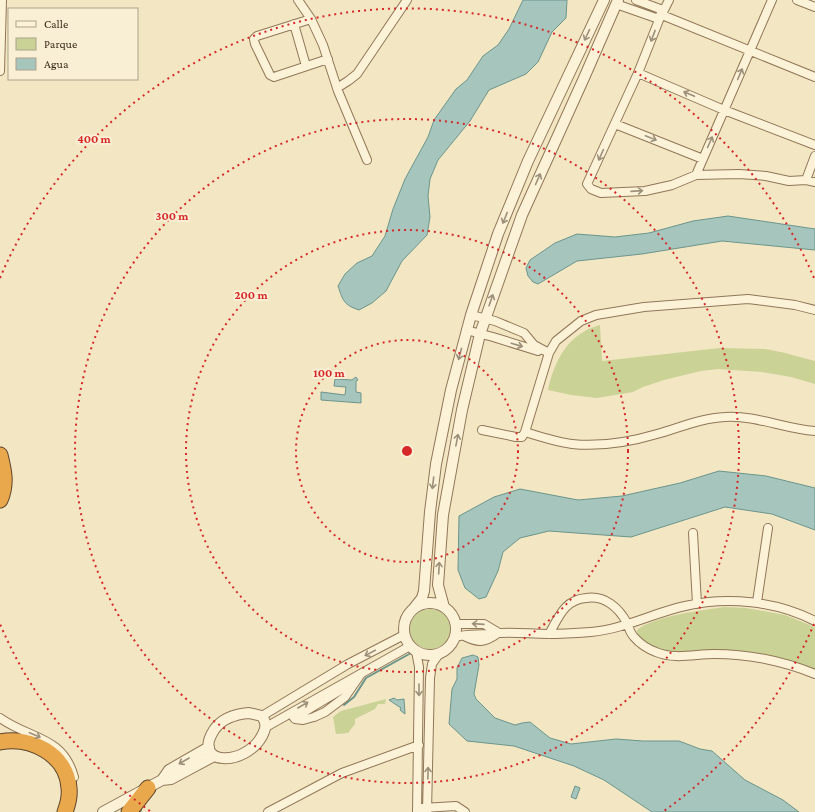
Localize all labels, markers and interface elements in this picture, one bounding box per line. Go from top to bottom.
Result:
legend [8,8,138,80]
text: Calle [44,17,68,31]
one-way arrow [583,29,590,41]
one-way arrow [649,29,656,41]
text: Parque [44,37,77,51]
text: Agua [44,57,69,71]
one-way arrow [736,68,744,80]
one-way arrow [683,90,695,98]
text: 400 m [77,132,112,146]
one-way arrow [645,135,657,143]
one-way arrow [707,137,714,149]
one-way arrow [597,148,604,160]
one-way arrow [535,173,542,185]
one-way arrow [630,188,643,195]
text: 300 m [156,209,189,223]
one-way arrow [501,211,508,223]
text: 200 m [234,288,268,302]
one-way arrow [488,294,496,306]
one-way arrow [511,342,524,349]
one-way arrow [456,348,463,361]
text: 100 m [313,366,346,380]
one-way arrow [453,433,461,446]
centre of rings [400,444,414,458]
one-way arrow [429,476,437,489]
one-way arrow [436,562,443,575]
one-way arrow [472,621,485,628]
one-way arrow [364,650,376,657]
one-way arrow [415,683,423,696]
one-way arrow [297,701,309,709]
one-way arrow [28,732,40,740]
one-way arrow [178,758,190,766]
one-way arrow [424,767,432,780]

